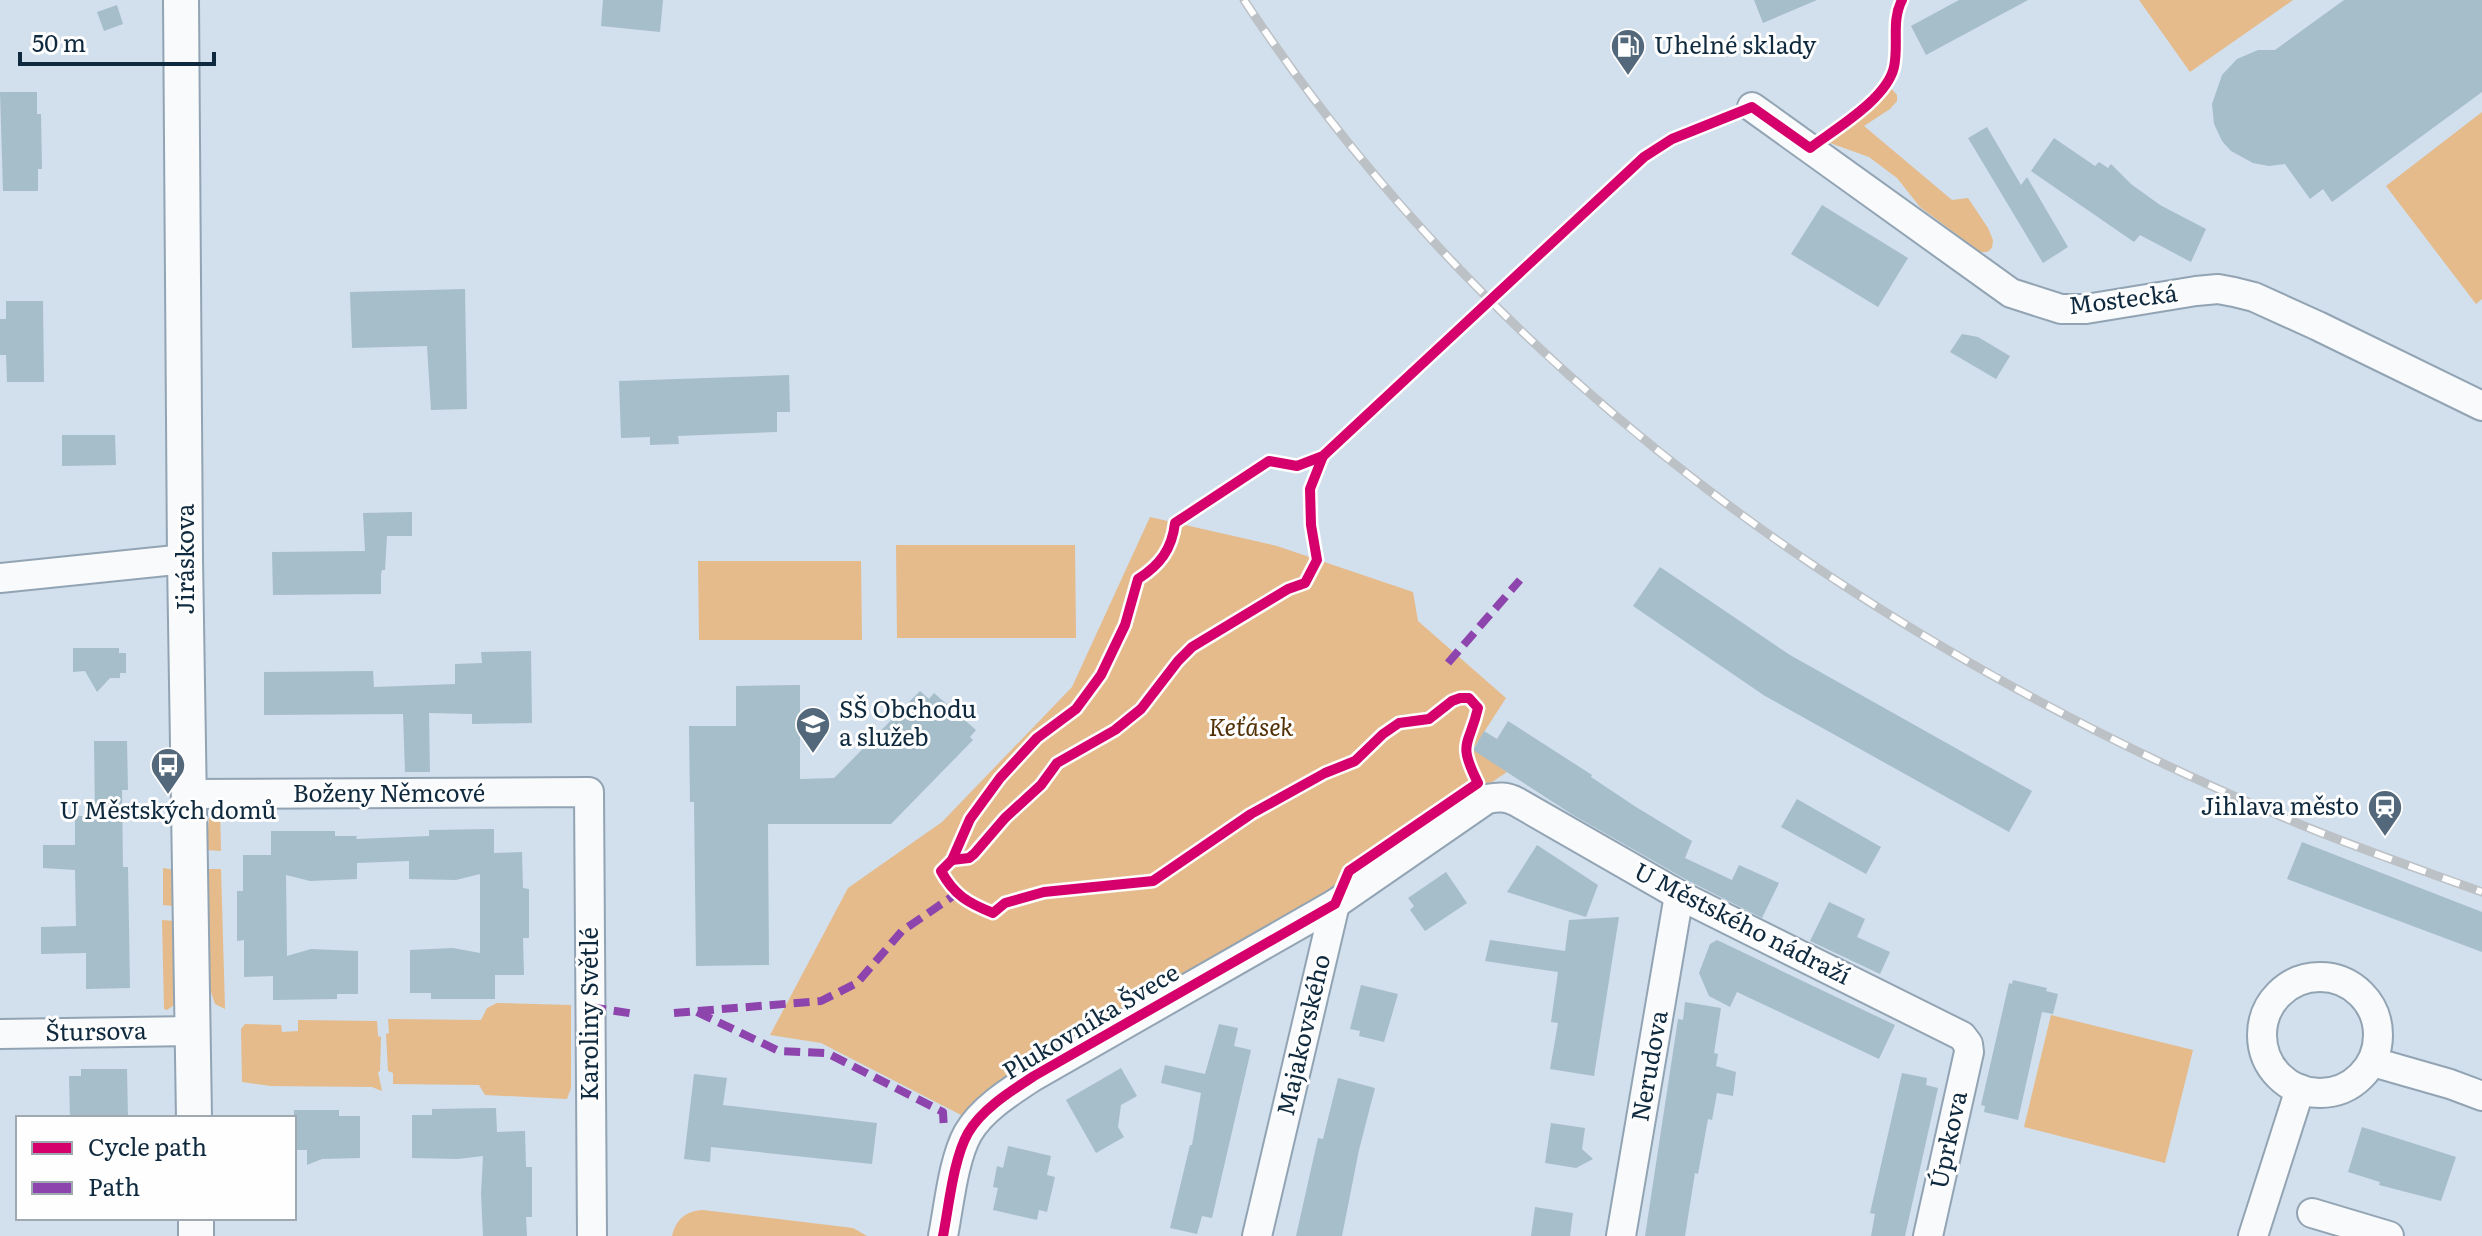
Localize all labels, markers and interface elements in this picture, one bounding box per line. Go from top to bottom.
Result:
scale bar [20,16,214,66]
text: 50 m [32,24,86,59]
place label: Uhelné sklady [1654,26,1816,61]
fuel station icon: Uhelné sklady [1609,27,1647,77]
street label: Mostecká [2066,273,2179,322]
street label: Jiráskova [166,503,201,615]
place label: SŠ Obchodu a služeb [839,690,976,753]
school or university icon: SŠ Obchodu a služeb [794,705,832,755]
park label: Keťásek [1209,708,1294,743]
bus stop icon: U Městských domů [149,746,187,796]
street label: Boženy Němcové [293,774,485,809]
place label: Jihlava město [2201,787,2359,822]
station icon: Jihlava město [2366,788,2404,838]
place label: U Městských domů [60,791,276,826]
street label: U Městského nádraží [1629,852,1857,992]
street label: Karoliny Světlé [570,927,605,1101]
street label: Majakovského [1266,950,1337,1119]
street label: Plukovníka Švece [995,953,1184,1086]
street label: Nerudova [1621,1007,1675,1124]
street label: Štursova [45,1011,147,1048]
street label: Úprkova [1919,1087,1974,1192]
legend [16,1116,296,1220]
text: Cycle path [88,1128,207,1163]
text: Path [88,1168,140,1203]

